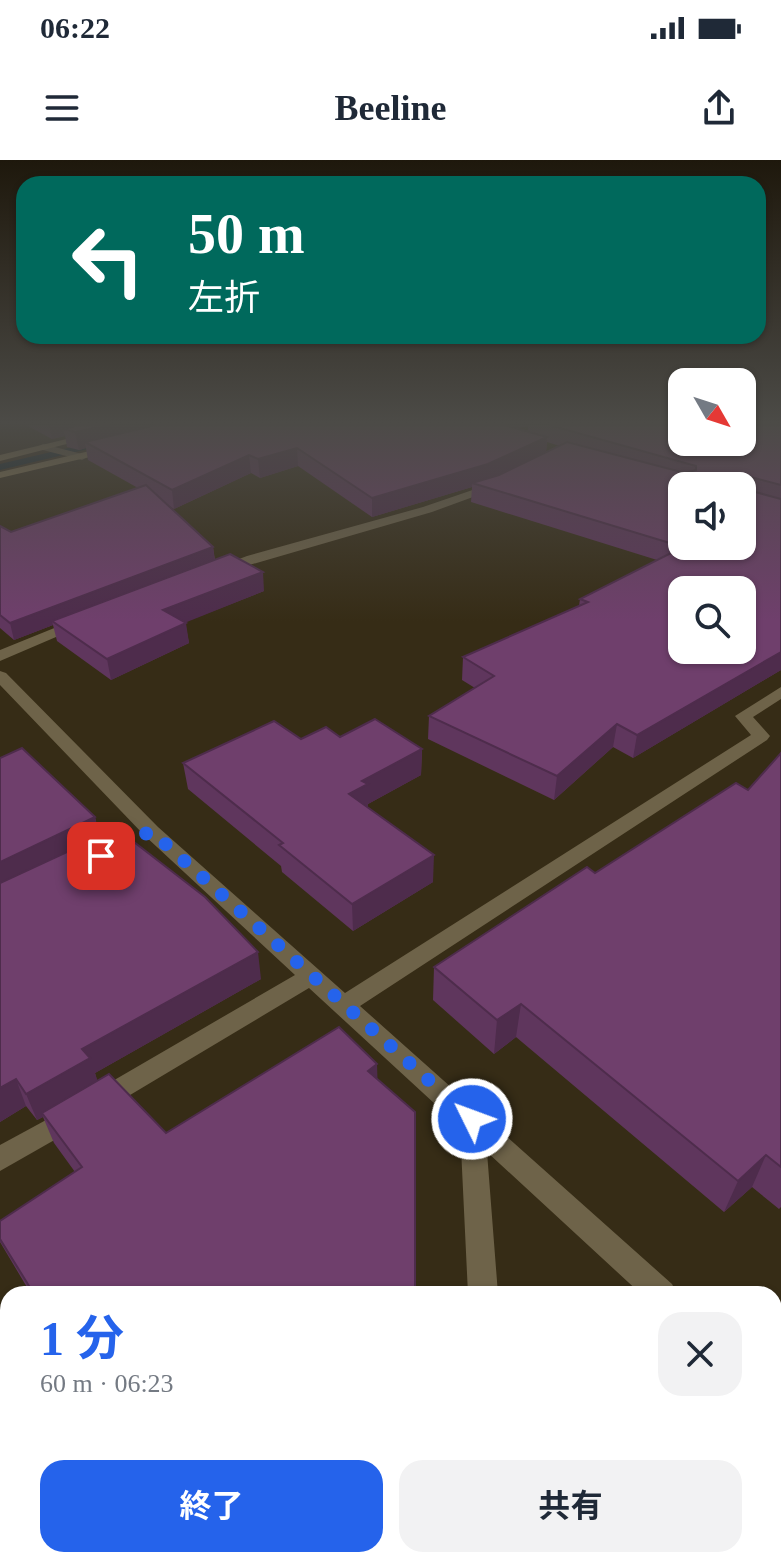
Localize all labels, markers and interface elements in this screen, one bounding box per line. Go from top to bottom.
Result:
text: 06:22 [40,11,110,44]
icon: menu [40,86,84,130]
icon: share [697,86,741,130]
text: Beeline [335,88,446,128]
text: 50 m [188,203,305,265]
icon: left [56,208,160,312]
text: 左折 [188,278,260,318]
north arrow [668,368,756,456]
map controls [668,368,756,664]
button: sound [668,472,756,560]
button: search [668,576,756,664]
pin [67,822,135,890]
icon: arrive [79,834,123,878]
position arrow [430,1077,514,1161]
text: 1 分 [40,1312,124,1365]
button: close [658,1312,742,1396]
text: 60 m · 06:23 [40,1369,174,1398]
button: 終了 [40,1460,383,1552]
button: 共有 [399,1460,742,1552]

